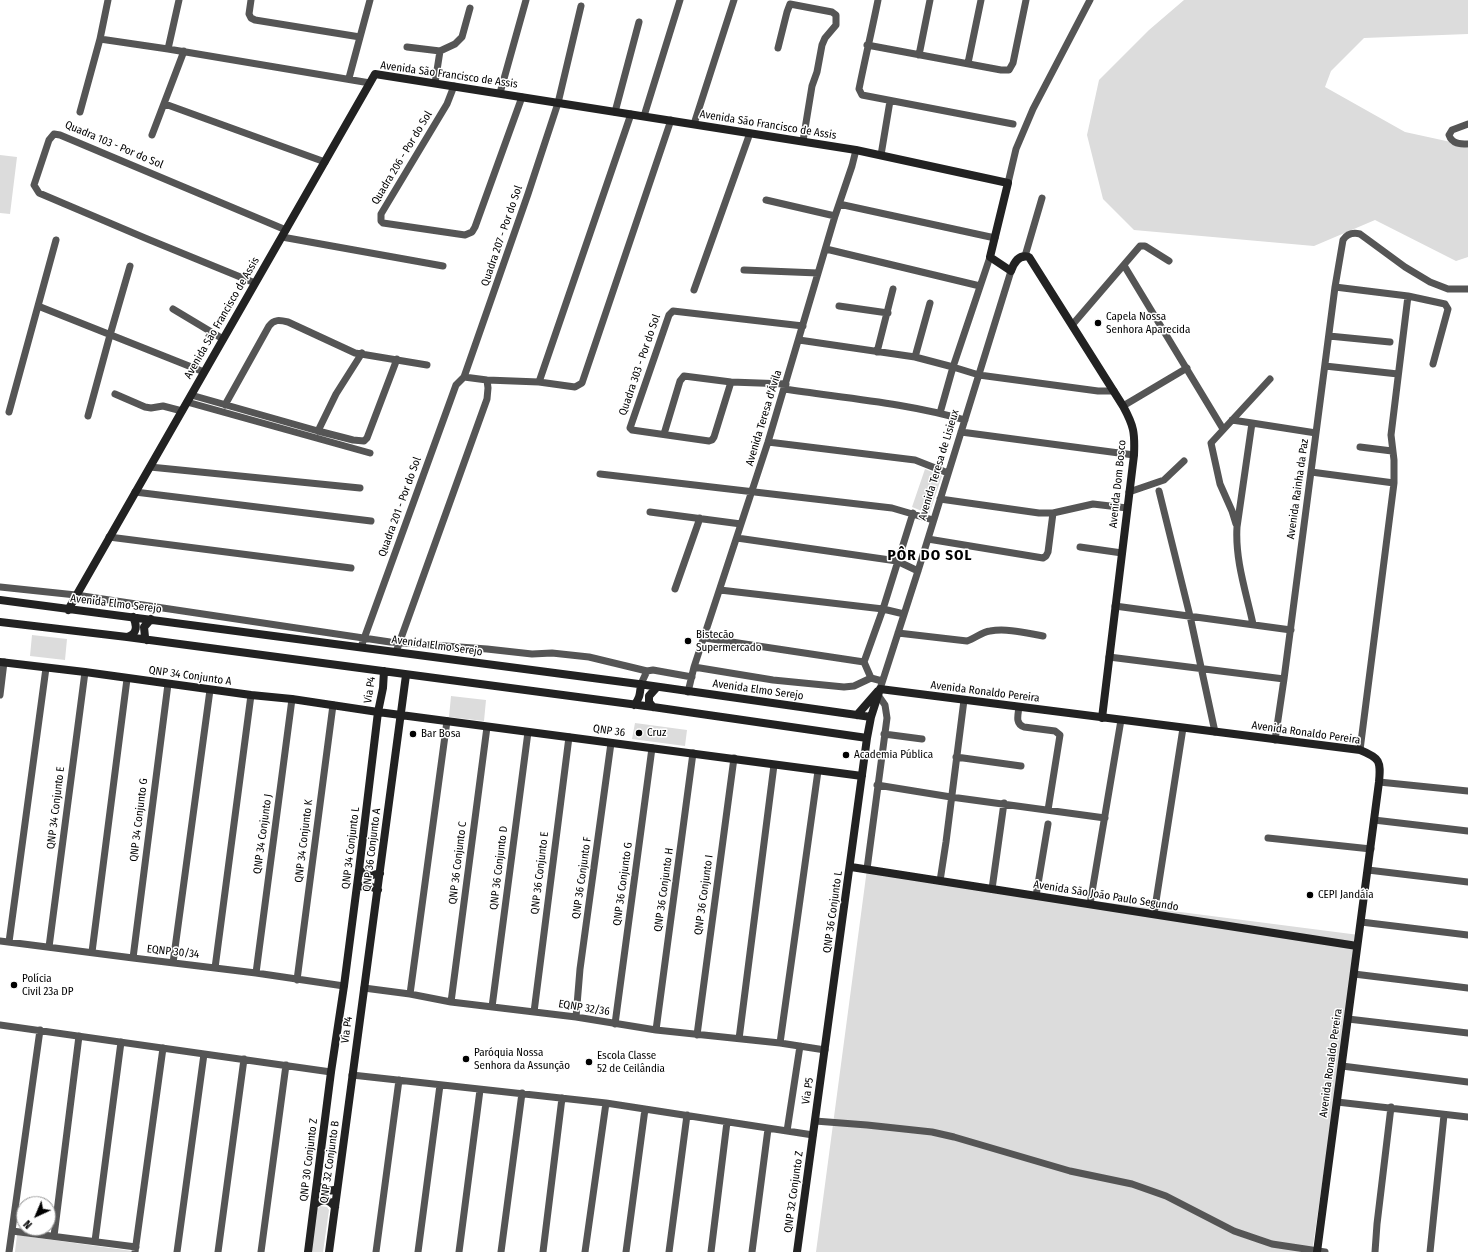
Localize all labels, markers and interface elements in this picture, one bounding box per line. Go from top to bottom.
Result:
street label: Avenida São Francisco de Assis [380,59,518,91]
street label: Avenida São Francisco de Assis [699,108,837,142]
street label: Quadra 206 - Por do Sol [369,109,435,207]
street label: Quadra 103 - Por do Sol [63,118,165,172]
street label: Quadra 207 - Por do Sol [479,184,525,288]
street label: Avenida São Francisco de Assis [182,255,262,381]
place label: Capela Nossa Senhora Aparecida [1106,310,1190,336]
street label: Quadra 303 - Por do Sol [616,313,664,417]
marker: Capela Nossa Senhora Aparecida [1093,318,1103,328]
street label: Avenida Teresa d'Ávila [743,369,785,467]
street label: Avenida Teresa de Lisieux [916,408,962,522]
street label: Avenida Rainha da Paz [1284,438,1312,540]
street label: Avenida Dom Bosco [1107,439,1129,529]
street label: Quadra 201 - Por do Sol [376,455,424,559]
district label: PÔR DO SOL [888,547,972,565]
street label: Avenida Elmo Serejo [70,592,162,616]
place label: Bistecão Supermercado [696,628,761,654]
street label: Avenida Elmo Serejo [391,633,483,659]
marker: Bistecão Supermercado [683,636,693,646]
street label: QNP 34 Conjunto A [148,664,232,688]
street label: Via P4 [361,676,379,704]
street label: Avenida Elmo Serejo [712,677,804,703]
street label: Avenida Ronaldo Pereira [930,679,1040,705]
street label: Avenida Ronaldo Pereira [1251,719,1361,747]
street label: QNP 36 [592,722,626,740]
place label: Cruz [647,726,666,740]
place label: Bar Bosa [421,727,461,741]
marker: Cruz [634,728,644,738]
marker: Bar Bosa [408,729,418,739]
place label: Academia Pública [854,748,933,762]
marker: Academia Pública [841,750,851,760]
street label: QNP 34 Conjunto E [44,766,68,850]
street label: QNP 34 Conjunto G [127,777,151,863]
street label: QNP 34 Conjunto J [251,793,275,875]
street label: QNP 34 Conjunto K [292,799,316,883]
street label: QNP 34 Conjunto L [339,806,363,890]
street label: QNP 36 Conjunto A [360,808,384,892]
street label: QNP 36 Conjunto C [446,821,470,905]
street label: QNP 36 Conjunto D [487,825,511,911]
street label: QNP 36 Conjunto E [528,831,552,915]
street label: QNP 36 Conjunto F [570,836,594,920]
street label: QNP 36 Conjunto G [611,841,635,927]
street label: QNP 36 Conjunto H [652,847,676,933]
street label: QNP 36 Conjunto I [692,854,716,936]
street label: QNP 36 Conjunto L [821,870,845,954]
street label: Avenida São João Paulo Segundo [1032,878,1180,914]
place label: CEPI Jandáia [1318,888,1374,902]
marker: CEPI Jandáia [1305,890,1315,900]
street label: EQNP 30/34 [146,943,200,961]
place label: Polícia Civil 23a DP [22,972,73,998]
marker: Polícia Civil 23a DP [9,980,19,990]
street label: EQNP 32/36 [557,997,611,1019]
street label: Avenida Ronaldo Pereira [1317,1008,1345,1118]
street label: Via P4 [339,1016,355,1044]
place label: Paróquia Nossa Senhora da Assunção [474,1046,570,1072]
place label: Escola Classe 52 de Ceilândia [597,1049,665,1075]
marker: Paróquia Nossa Senhora da Assunção [461,1054,471,1064]
marker: Escola Classe 52 de Ceilândia [584,1057,594,1067]
street label: Via P5 [799,1077,817,1105]
street label: QNP 30 Conjunto Z [297,1118,321,1202]
street label: QNP 32 Conjunto B [318,1120,342,1204]
street label: QNP 32 Conjunto Z [782,1150,806,1234]
north arrow [16,1196,56,1236]
text: N [21,1217,35,1231]

